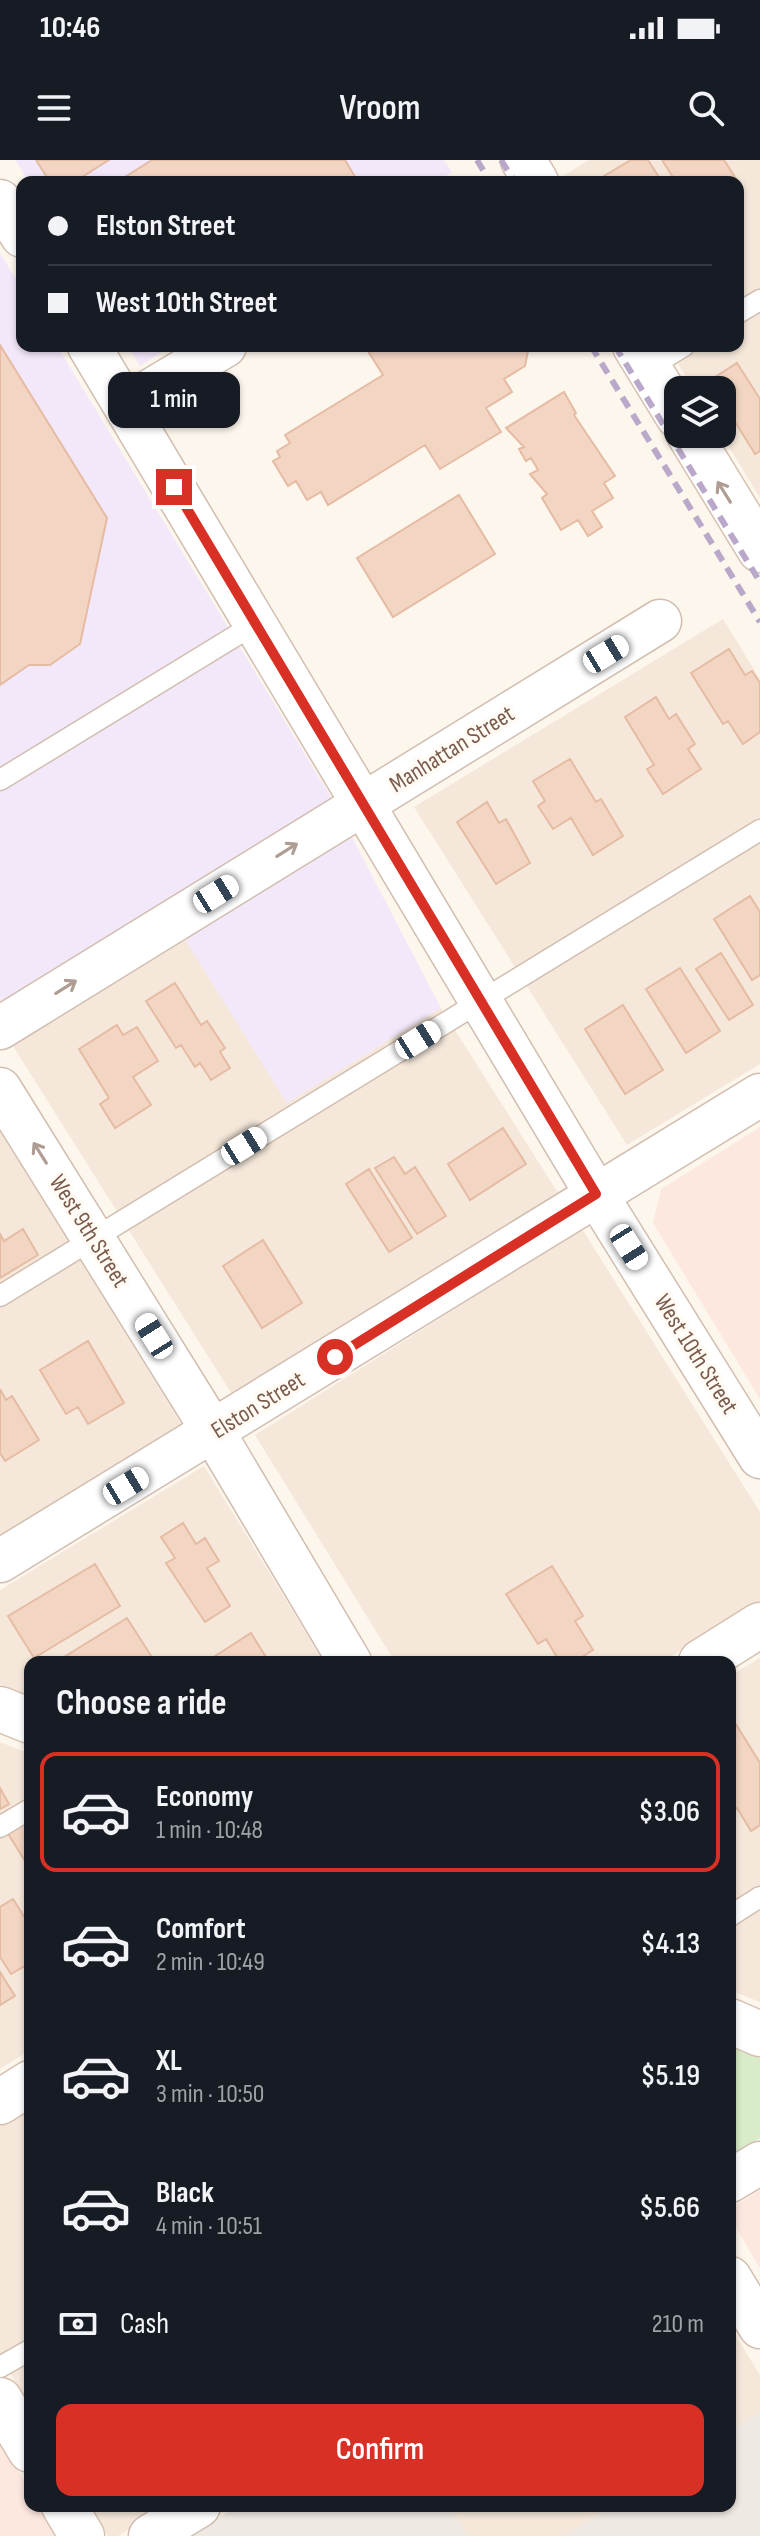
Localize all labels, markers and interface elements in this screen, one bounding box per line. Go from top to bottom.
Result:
text: 10:46 [40,10,100,46]
icon: menu [32,86,76,130]
icon: search [684,86,728,130]
text: Vroom [340,87,420,130]
text: Elston Street [96,208,235,244]
text: West 10th Street [96,285,277,321]
callout: 1 min [108,371,240,427]
map controls [664,376,736,448]
button: layers [664,376,736,448]
text: 1 min [150,384,198,415]
route end [156,469,192,505]
one-way arrow [716,481,732,504]
car [579,631,633,677]
street label: Manhattan Street [384,699,520,799]
one-way arrow [275,842,298,858]
car [189,871,243,917]
one-way arrow [54,979,77,995]
car [391,1017,445,1063]
car [217,1123,271,1169]
one-way arrow [31,1142,47,1165]
street label: West 9th Street [43,1169,135,1293]
car [606,1220,652,1274]
street label: West 10th Street [648,1289,744,1419]
car [131,1309,177,1363]
route start [317,1339,353,1375]
street label: Elston Street [206,1365,310,1445]
car [99,1463,153,1509]
text: Choose a ride [56,1682,227,1725]
icon: car [60,1776,132,1848]
text: Economy [156,1779,253,1815]
text: $3.06 [639,1794,700,1830]
text: 1 min · 10:48 [156,1815,263,1846]
icon: car [60,1908,132,1980]
text: Comfort [156,1911,246,1947]
text: $4.13 [640,1926,700,1962]
text: 2 min · 10:49 [156,1947,265,1978]
icon: car [60,2040,132,2112]
text: XL [156,2043,182,2079]
text: $5.19 [641,2058,700,2094]
text: 3 min · 10:50 [156,2079,264,2110]
icon: car [60,2172,132,2244]
text: Black [156,2175,214,2211]
text: $5.66 [639,2190,700,2226]
text: 4 min · 10:51 [156,2211,262,2242]
icon: cash [56,2302,100,2346]
text: Cash [120,2306,169,2342]
text: 210 m [652,2309,704,2340]
button: Confirm [56,2404,704,2496]

